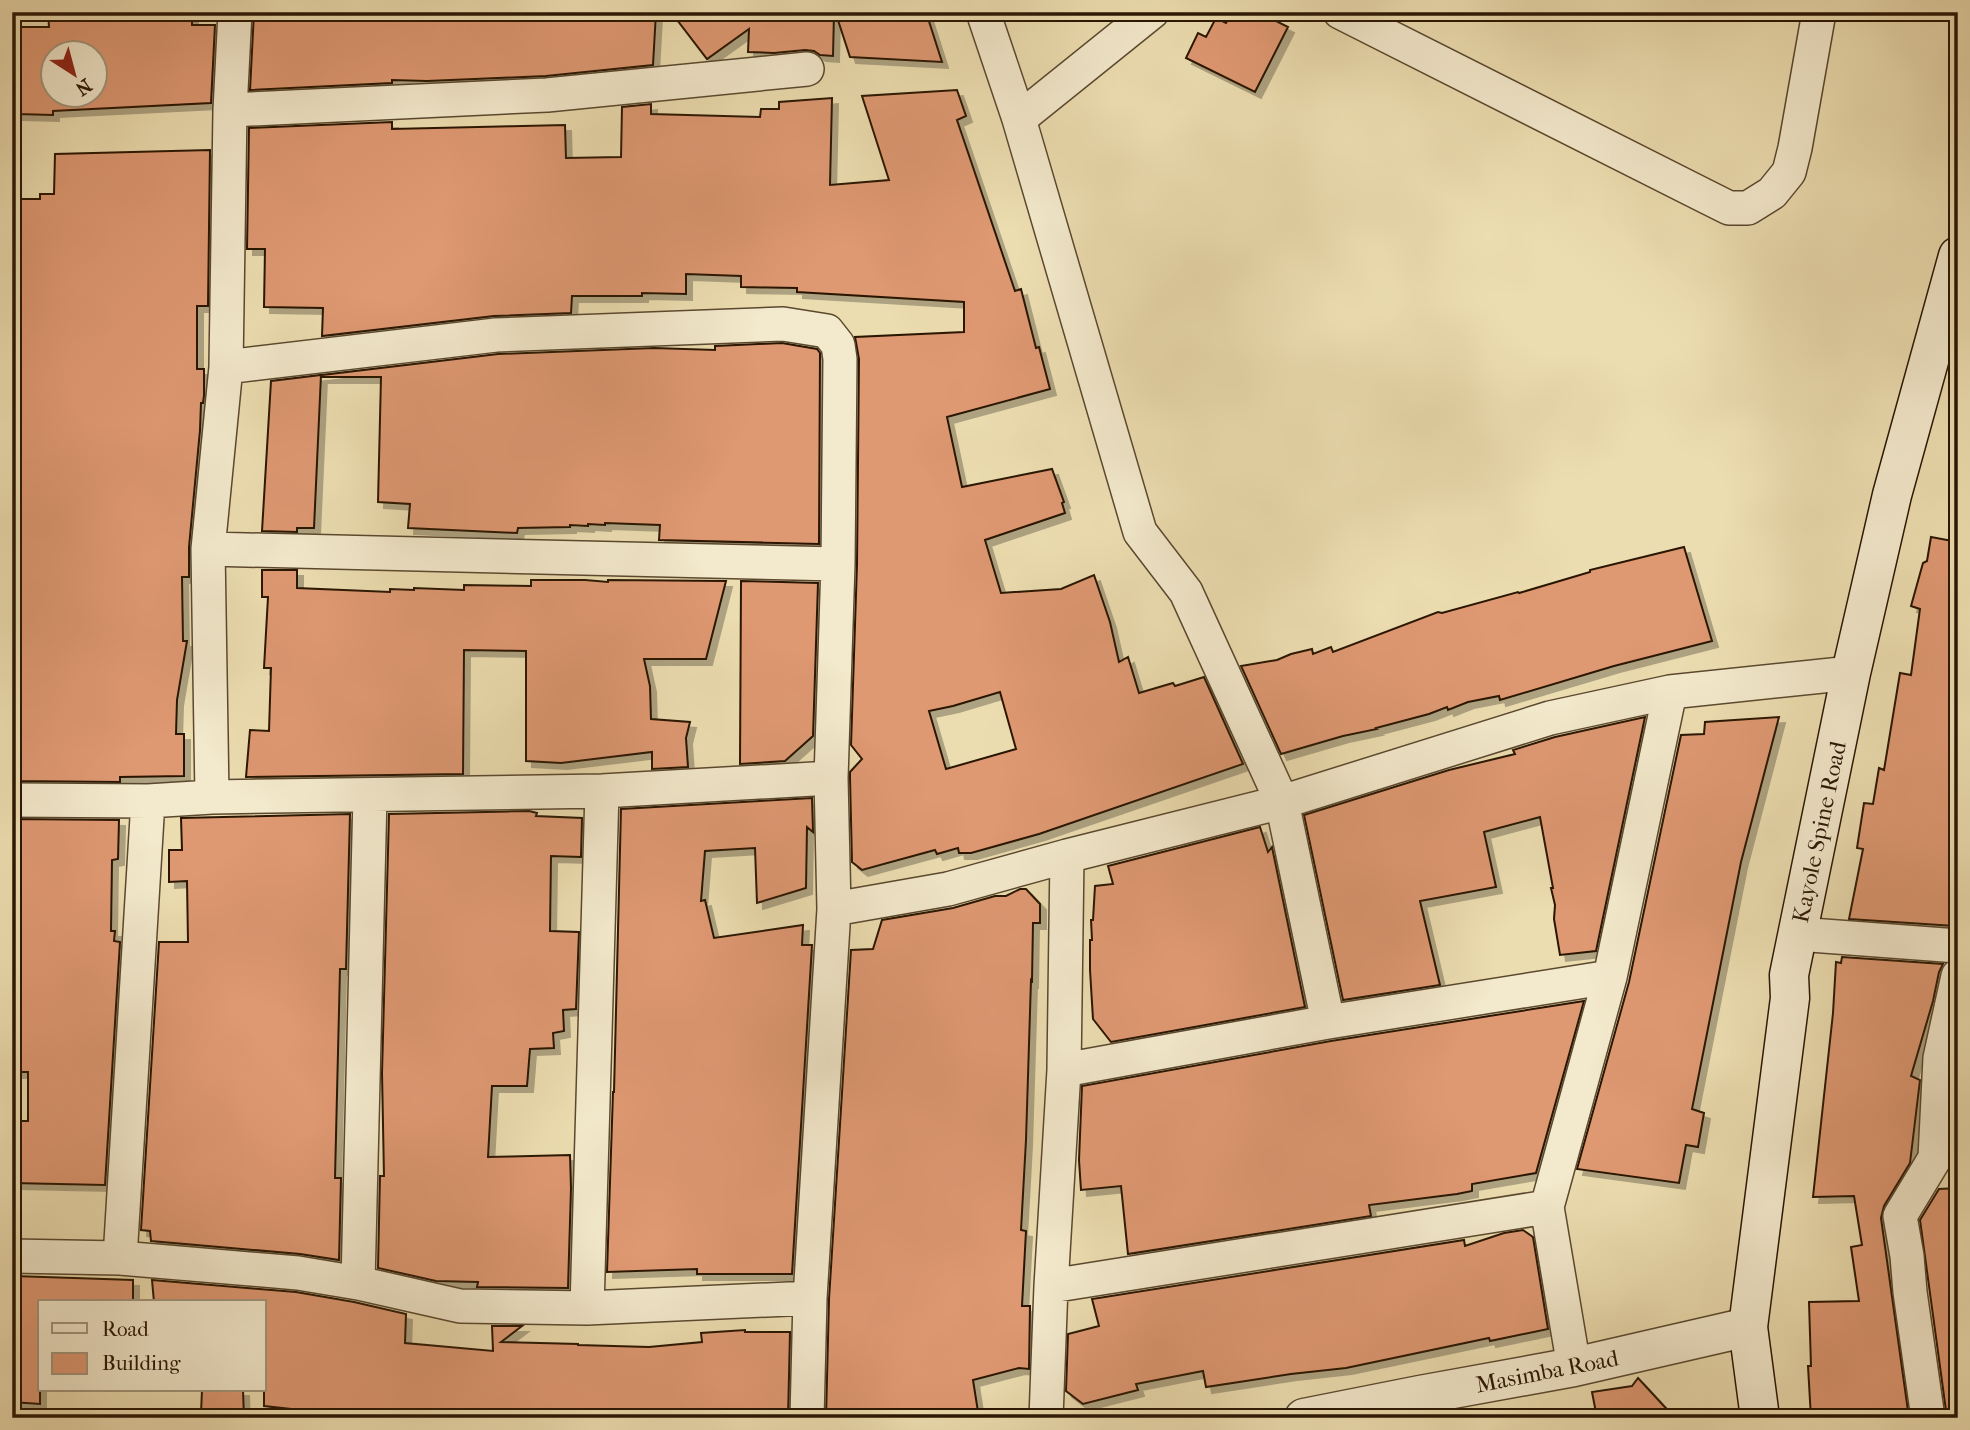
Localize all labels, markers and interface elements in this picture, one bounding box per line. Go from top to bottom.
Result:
north arrow [38,38,108,108]
text: N [71,74,96,100]
street label: Kayole Spine Road [1787,738,1852,925]
legend [38,1300,266,1392]
text: Road [102,1317,149,1341]
street label: Masimba Road [1473,1344,1621,1399]
text: Building [102,1351,181,1375]

